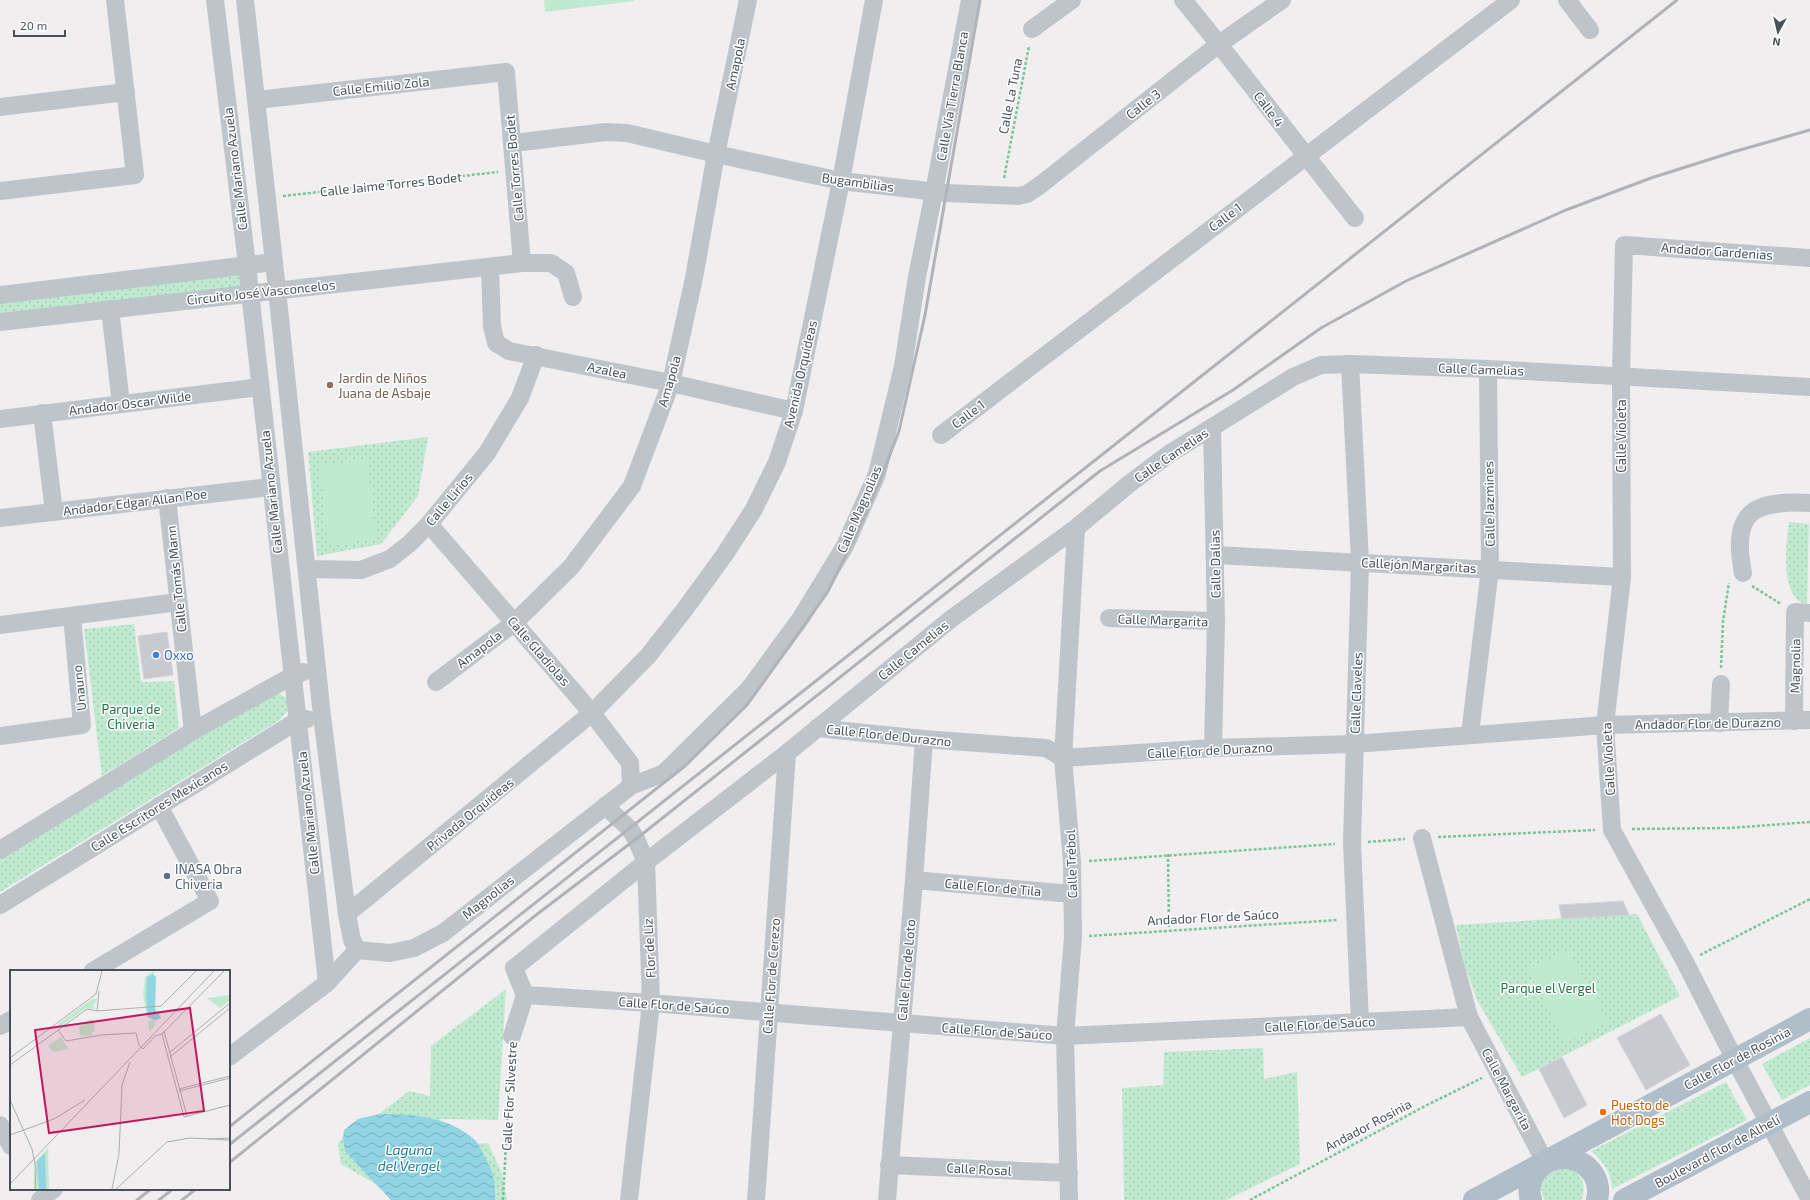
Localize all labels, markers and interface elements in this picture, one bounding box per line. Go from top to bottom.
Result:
scale bar [14,12,65,38]
north arrow [1758,12,1798,52]
text: 20 m [20,18,47,32]
street label: Calle Vía Tierra Blanca [933,30,971,162]
text: N [1772,35,1781,49]
street label: Amapola [722,37,748,91]
street label: Calle La Tuna [995,57,1025,135]
street label: Calle Emilio Zola [332,73,430,99]
street label: Calle 3 [1123,86,1163,122]
street label: Calle 4 [1251,88,1287,130]
street label: Calle Mariano Azuela [220,107,250,231]
street label: Calle Torres Bodet [501,114,527,222]
street label: Calle Jaime Torres Bodet [319,169,463,199]
street label: Bugambilias [821,169,895,195]
street label: Calle 1 [1205,199,1245,235]
street label: Andador Gardenias [1660,239,1774,263]
street label: Circuito José Vasconcelos [186,276,336,308]
street label: Avenida Orquídeas [780,319,820,429]
street label: Amapola [654,354,684,408]
street label: Azalea [586,358,628,382]
street label: Calle Camelias [1438,360,1524,378]
place label: Jardin de Niños Juana de Asbaje [338,370,431,401]
marker: Jardin de Niños Juana de Asbaje [325,380,335,390]
street label: Andador Oscar Wilde [68,388,192,418]
street label: Calle 1 [948,396,988,432]
street label: Calle Violeta [1613,399,1629,473]
street label: Calle Camelias [1131,424,1211,486]
street label: Calle Mariano Azuela [257,430,285,554]
street label: Calle Jazmines [1480,461,1498,547]
street label: Calle Magnolias [833,463,885,555]
street label: Calle Lirios [422,469,476,529]
street label: Andador Edgar Allan Poe [62,485,208,519]
street label: Calle Tomás Mann [162,525,190,633]
street label: Calle Dalias [1206,529,1224,599]
street label: Callejón Margaritas [1361,554,1477,576]
street label: Calle Margarita [1117,610,1209,630]
street label: Calle Gladiolas [504,613,574,689]
street label: Calle Camelias [875,617,951,683]
street label: Amapola [453,627,505,671]
street label: Magnolia [1787,638,1803,694]
place label: Oxxo [164,647,194,663]
marker: Oxxo [151,650,161,660]
street label: Calle Claveles [1347,652,1365,734]
street label: Unauno [69,664,89,712]
park label: Parque de Chiveria [102,701,160,732]
street label: Andador Flor de Durazno [1635,714,1781,732]
street label: Calle Flor de Durazno [826,720,952,750]
street label: Calle Violeta [1598,722,1618,796]
street label: Calle Flor de Durazno [1147,739,1273,761]
street label: Calle Mariano Azuela [294,751,322,875]
street label: Calle Escritores Mexicanos [88,757,230,855]
street label: Privada Orquídeas [423,774,517,854]
street label: Calle Trébol [1062,829,1080,899]
place label: INASA Obra Chiveria [175,861,242,892]
marker: INASA Obra Chiveria [162,871,172,881]
street label: Magnolias [459,872,517,922]
street label: Calle Flor de Tila [944,875,1042,899]
street label: Andador Flor de Saúco [1147,906,1279,928]
street label: Flor de Liz [639,918,659,978]
street label: Calle Flor de Cerezo [759,918,783,1034]
street label: Calle Flor de Loto [894,919,918,1021]
inset map [10,970,230,1190]
park label: Parque el Vergel [1500,980,1596,996]
street label: Calle Flor de Saúco [618,993,730,1017]
street label: Calle Flor de Saúco [1264,1013,1376,1035]
street label: Calle Flor de Saúco [941,1019,1053,1043]
street label: Calle Flor de Rosinia [1681,1023,1793,1093]
street label: Calle Flor Silvestre [498,1041,520,1151]
street label: Calle Margarita [1479,1045,1535,1133]
street label: Andador Rosinia [1322,1095,1414,1155]
place label: Puesto de Hot Dogs [1611,1097,1669,1128]
marker: Puesto de Hot Dogs [1598,1107,1608,1117]
street label: Boulevard Flor de Alhelí [1652,1111,1783,1191]
water label: Laguna del Vergel [378,1141,440,1174]
street label: Calle Rosal [946,1159,1012,1179]

